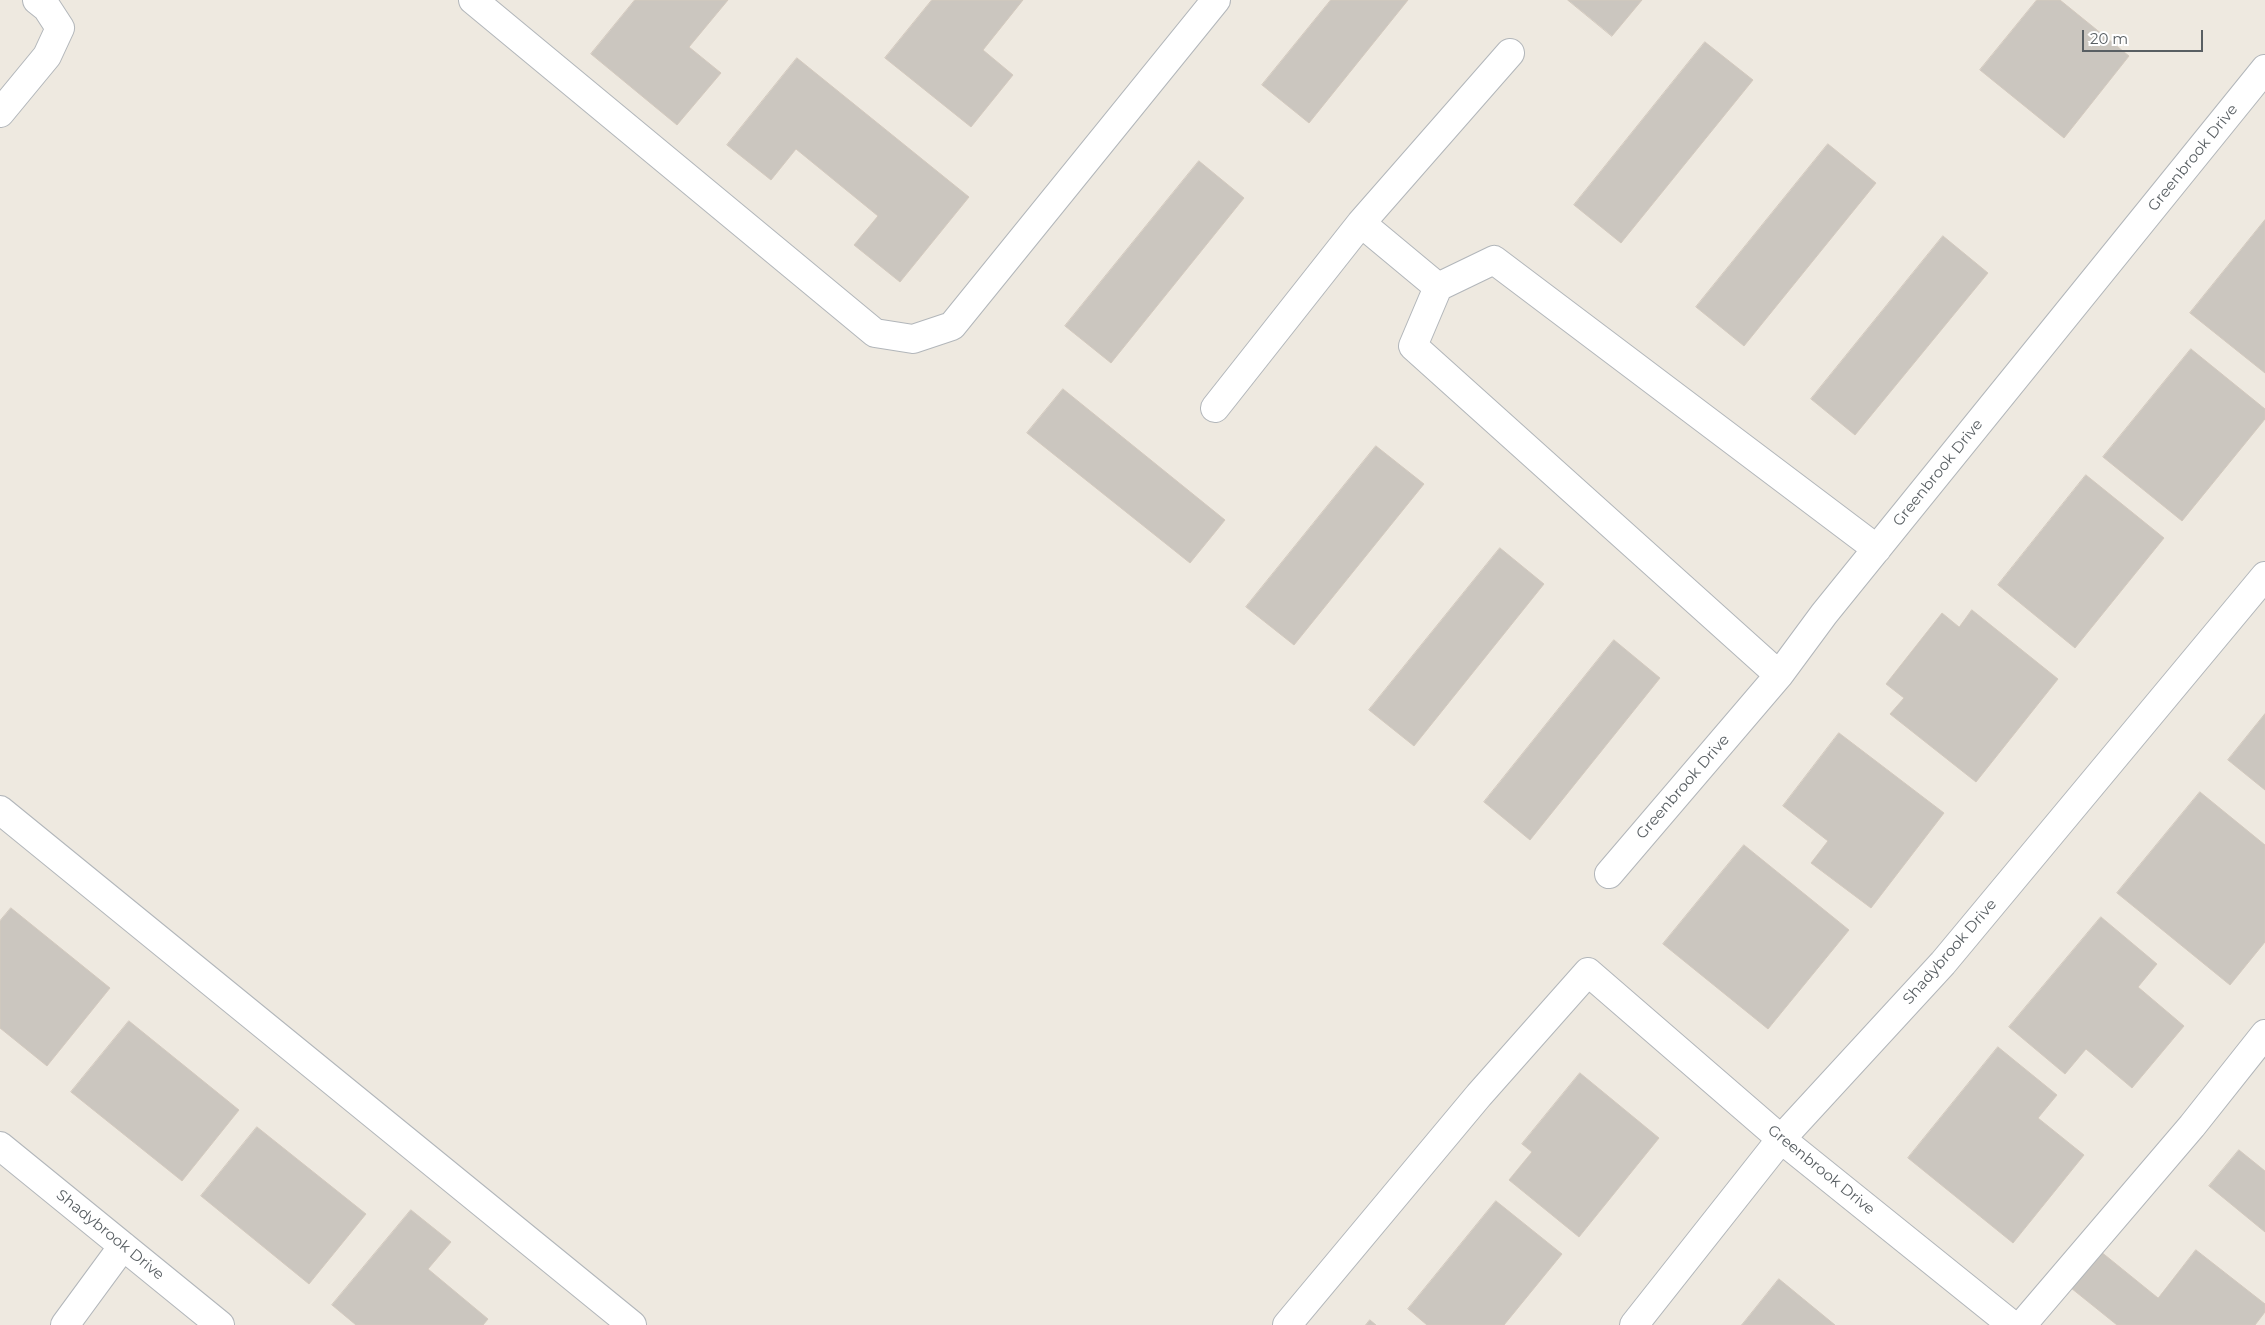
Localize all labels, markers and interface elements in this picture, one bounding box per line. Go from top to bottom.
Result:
scale bar [2085,20,2206,52]
text: 20 m [2090,29,2128,48]
street label: Greenbrook Drive [2144,101,2242,215]
street label: Greenbrook Drive [1889,416,1987,530]
street label: Greenbrook Drive [1633,731,1733,843]
street label: Shadybrook Drive [1899,896,2001,1008]
street label: Greenbrook Drive [1764,1121,1878,1219]
street label: Shadybrook Drive [52,1186,168,1284]

